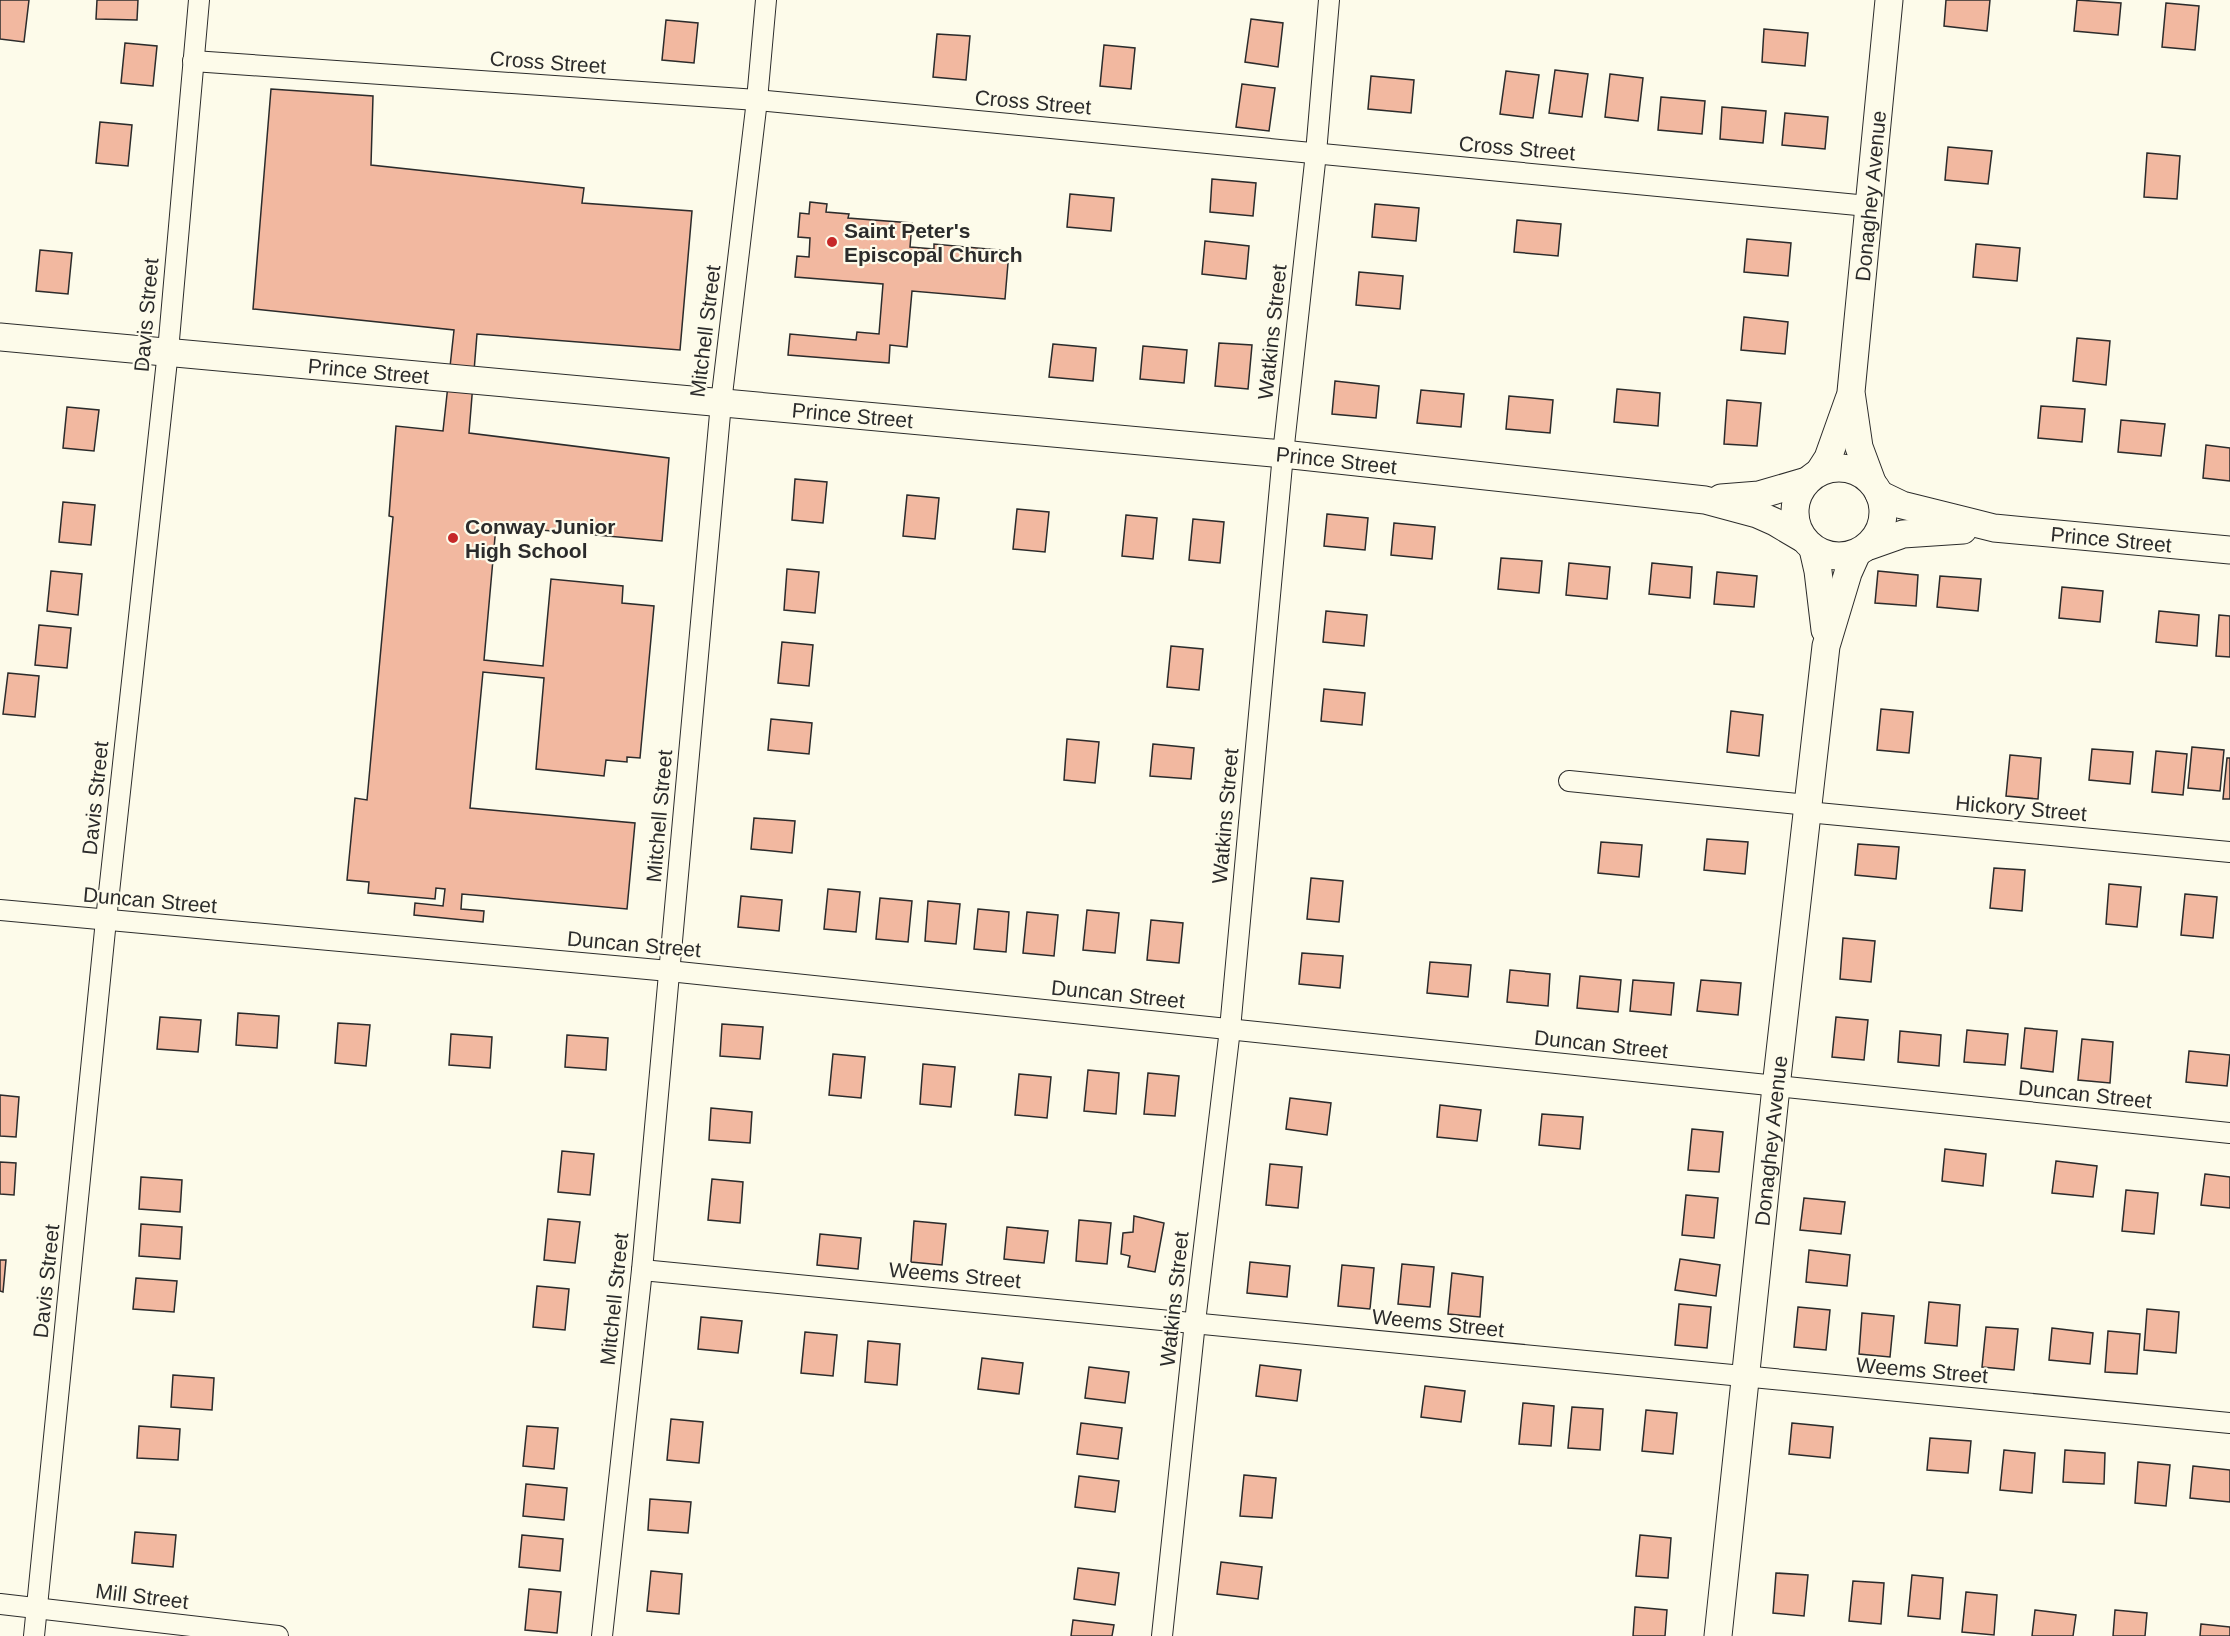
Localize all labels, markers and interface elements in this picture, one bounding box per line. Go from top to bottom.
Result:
street label: Cross Street [489,46,607,78]
street label: Cross Street [974,85,1092,119]
street label: Donaghey Avenue [1850,109,1890,282]
street label: Cross Street [1458,131,1576,165]
place label: Saint Peter's Episcopal Church [844,219,1023,266]
marker: Saint Peter's Episcopal Church [825,235,839,249]
street label: Davis Street [130,257,162,373]
street label: Mitchell Street [685,263,725,398]
street label: Watkins Street [1253,263,1291,401]
street label: Prince Street [307,354,430,388]
street label: Prince Street [791,398,914,432]
street label: Prince Street [1275,442,1398,478]
place label: Conway Junior High School [465,515,616,562]
street label: Prince Street [2050,522,2173,556]
marker: Conway Junior High School [446,531,460,545]
street label: Davis Street [78,740,112,856]
street label: Watkins Street [1208,747,1242,885]
street label: Mitchell Street [642,749,676,883]
street label: Hickory Street [1954,791,2088,825]
street label: Duncan Street [82,883,218,917]
street label: Duncan Street [566,927,702,961]
street label: Duncan Street [1050,976,1186,1012]
street label: Duncan Street [1533,1026,1669,1062]
street label: Donaghey Avenue [1750,1054,1791,1227]
street label: Duncan Street [2017,1076,2153,1112]
street label: Davis Street [29,1223,63,1339]
street label: Watkins Street [1155,1230,1193,1368]
street label: Mitchell Street [596,1231,632,1366]
street label: Weems Street [888,1258,1022,1292]
street label: Weems Street [1371,1305,1505,1341]
street label: Weems Street [1855,1353,1989,1387]
street label: Mill Street [94,1579,190,1613]

